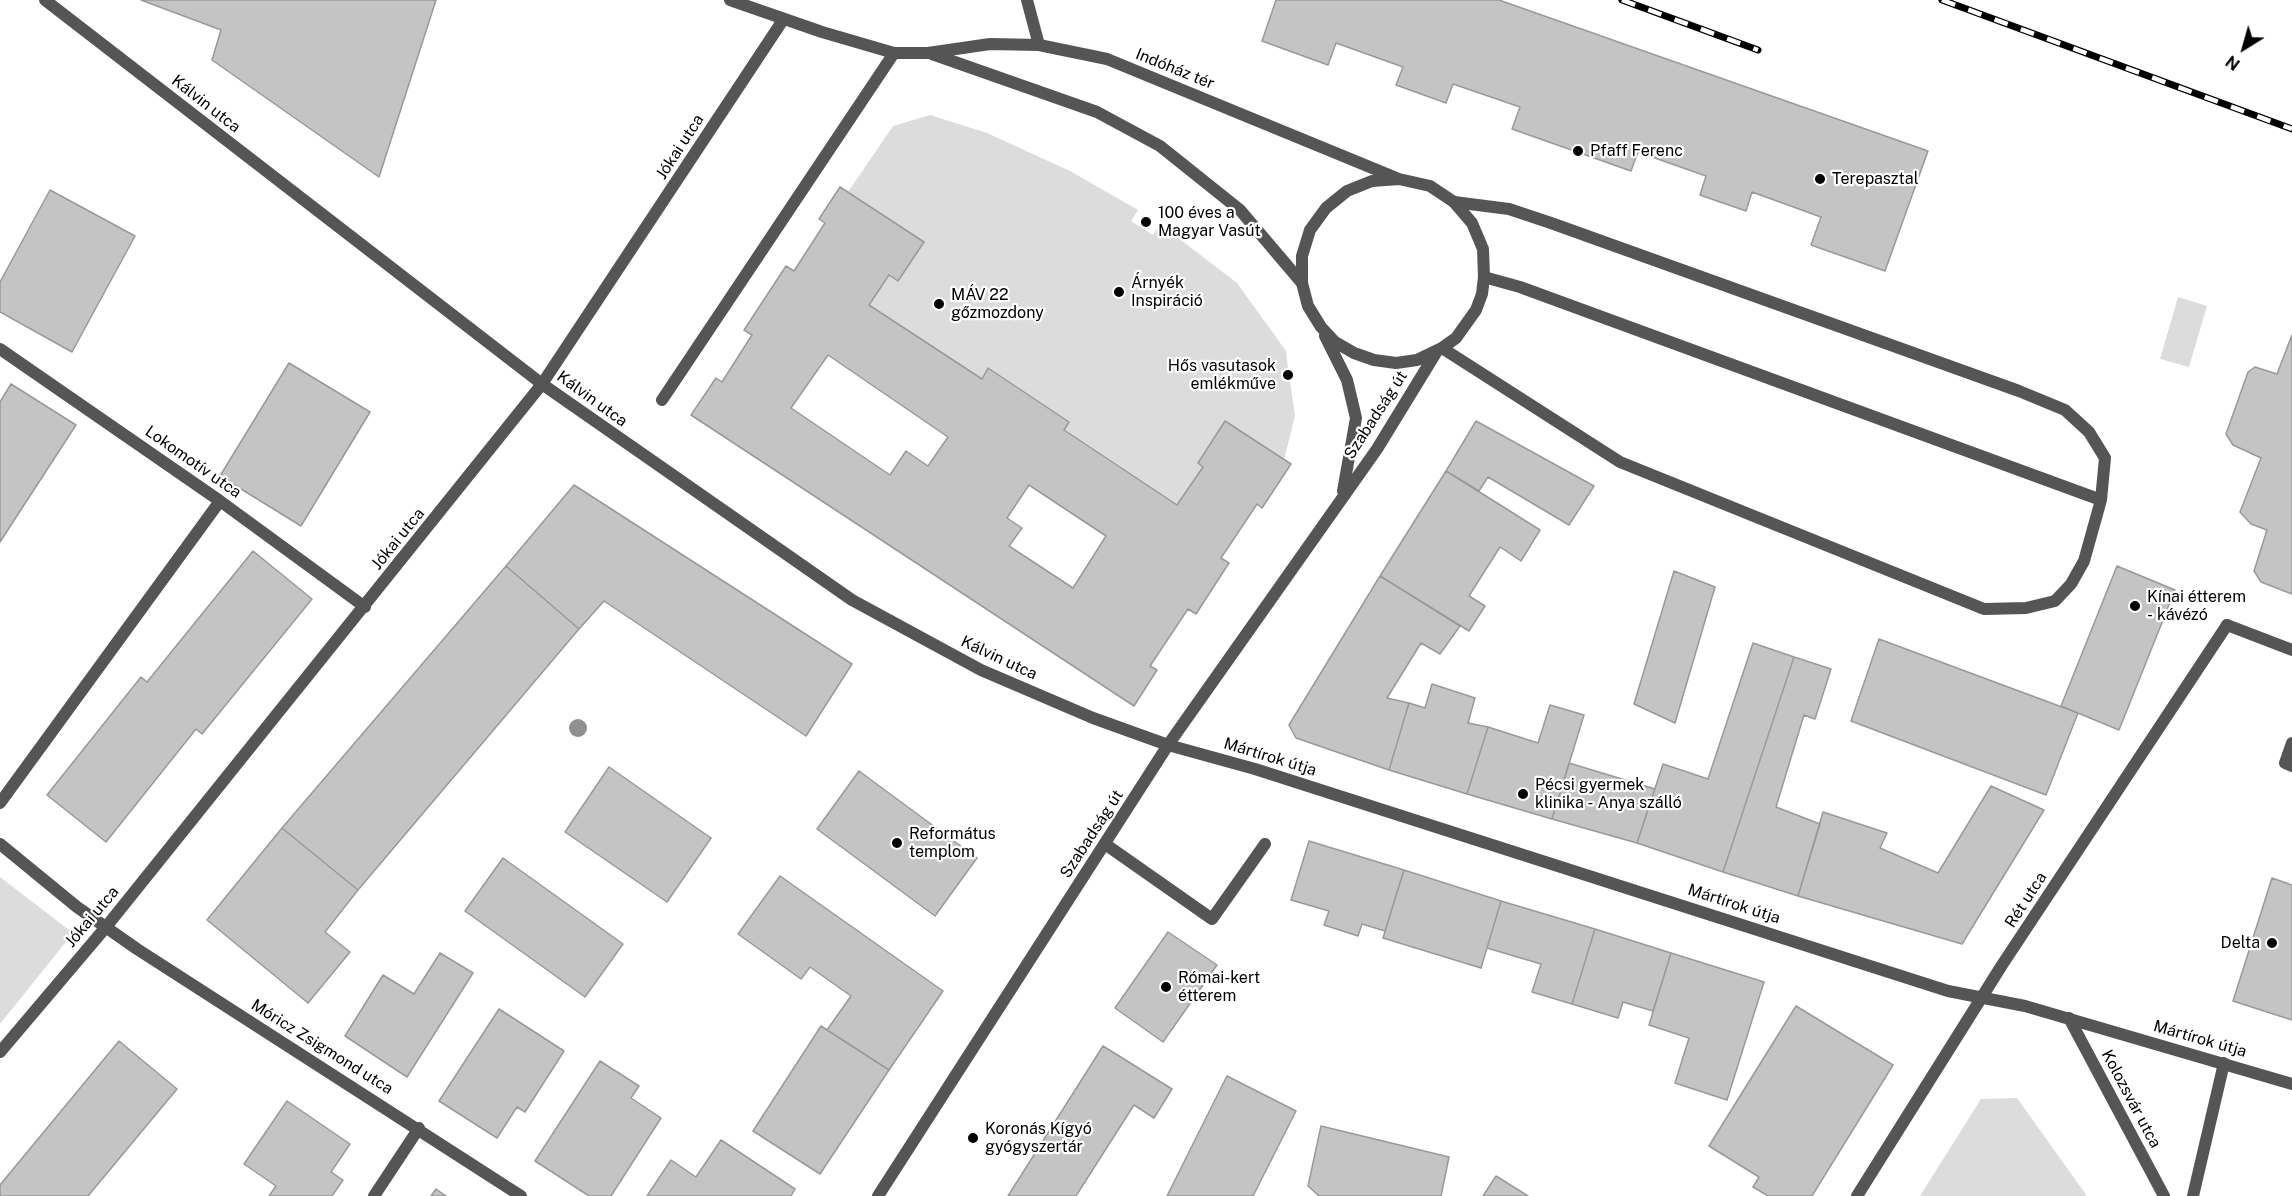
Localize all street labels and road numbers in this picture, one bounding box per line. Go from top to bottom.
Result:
street label: Indóház tér [1133,45,1217,93]
street label: Kálvin utca [168,71,244,137]
street label: Jókai utca [652,111,708,183]
street label: Kálvin utca [553,367,631,431]
street label: Szabadság út [1340,367,1412,463]
street label: Lokomotív utca [141,422,245,502]
street label: Jókai utca [367,504,429,574]
street label: Kálvin utca [958,632,1040,684]
street label: Mártírok útja [1221,734,1319,780]
street label: Szabadság út [1056,786,1128,882]
street label: Rét utca [2001,869,2051,931]
street label: Mártírok útja [1685,880,1783,928]
street label: Jókai utca [61,883,123,951]
street label: Móricz Zsigmond utca [247,995,397,1099]
street label: Mártírok útja [2151,1017,2249,1061]
street label: Kolozsvár utca [2097,1047,2165,1151]

